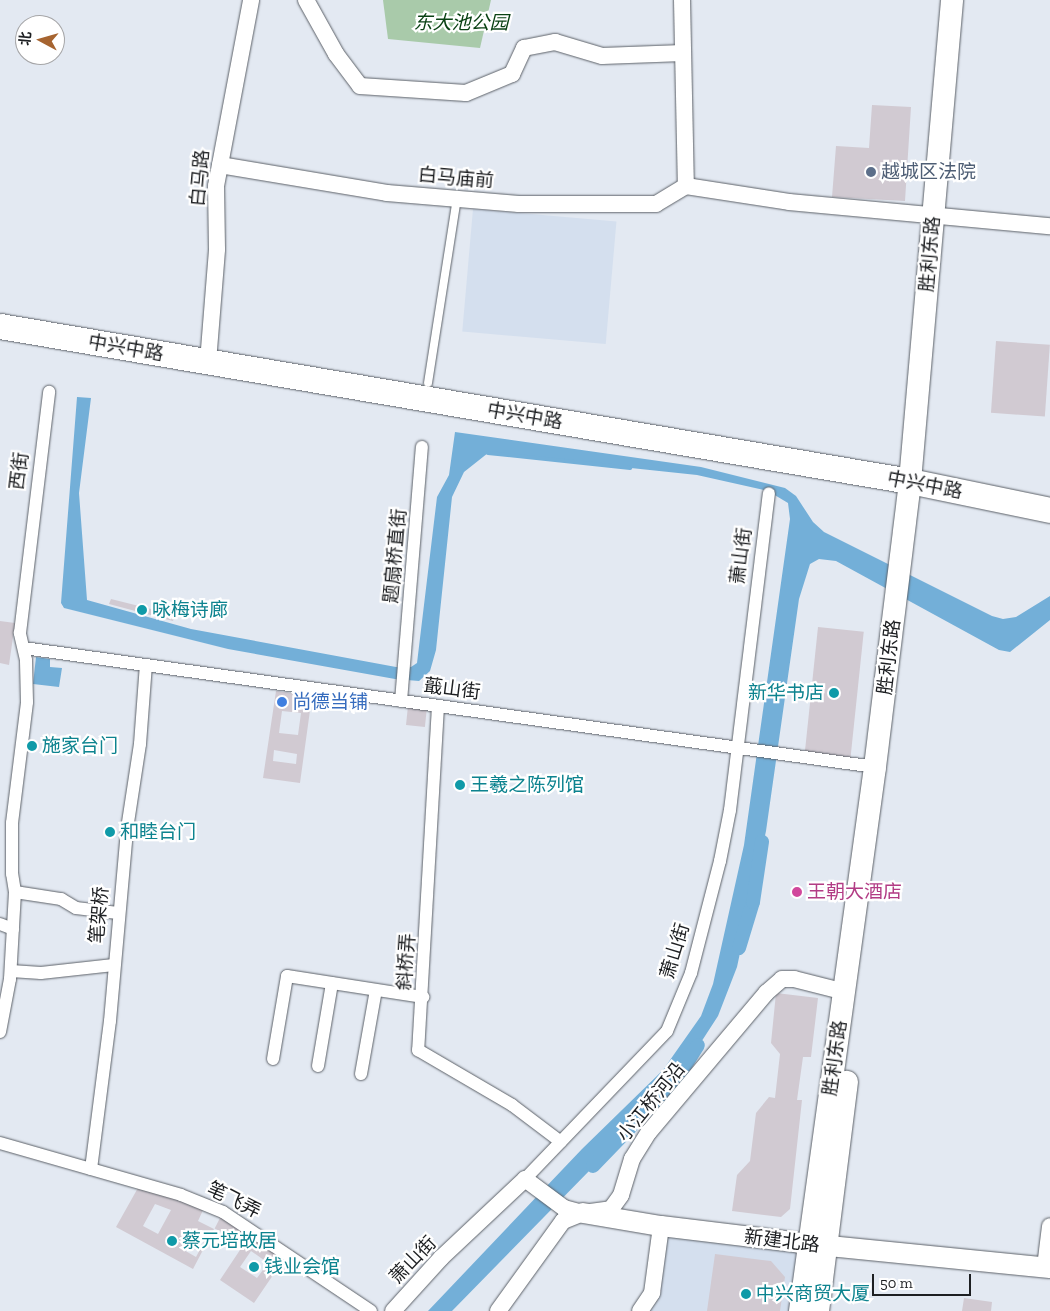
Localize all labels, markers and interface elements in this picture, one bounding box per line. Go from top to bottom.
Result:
park label: 东大池公园 [414,12,508,34]
north arrow [15,15,65,65]
text: 北 [16,31,35,46]
street label: 白马路 [186,149,214,207]
place label: 越城区法院 [881,161,976,183]
street label: 白马庙前 [417,163,495,193]
marker: 越城区法院 [865,166,877,178]
street label: 胜利东路 [915,215,945,293]
street label: 中兴中路 [87,330,165,366]
street label: 中兴中路 [486,398,564,434]
street label: 西街 [5,451,33,491]
street label: 中兴中路 [886,467,964,503]
street label: 题扇桥直街 [380,508,410,604]
street label: 萧山街 [726,526,756,586]
place label: 咏梅诗廊 [152,599,228,621]
marker: 咏梅诗廊 [136,604,148,616]
street label: 胜利东路 [873,618,905,696]
street label: 蕺山街 [422,674,482,704]
place label: 新华书店 [748,682,824,704]
marker: 新华书店 [828,687,840,699]
place label: 尚德当铺 [292,691,368,713]
marker: 尚德当铺 [276,696,288,708]
place label: 施家台门 [42,735,118,757]
marker: 施家台门 [26,740,38,752]
place label: 王羲之陈列馆 [470,774,584,796]
marker: 王羲之陈列馆 [454,779,466,791]
place label: 和睦台门 [120,821,196,843]
marker: 和睦台门 [104,826,116,838]
place label: 王朝大酒店 [807,881,902,903]
street label: 笔架桥 [85,886,113,944]
marker: 王朝大酒店 [791,886,803,898]
street label: 萧山街 [656,920,694,982]
street label: 斜桥弄 [393,933,419,991]
street label: 胜利东路 [818,1019,852,1097]
street label: 小江桥河沿 [612,1058,690,1146]
street label: 笔飞弄 [203,1177,265,1223]
street label: 新建北路 [743,1225,821,1257]
place label: 蔡元培故居 [182,1230,277,1252]
street label: 萧山街 [385,1232,441,1288]
marker: 蔡元培故居 [166,1235,178,1247]
place label: 钱业会馆 [264,1256,340,1278]
marker: 钱业会馆 [248,1261,260,1273]
scale bar [875,1264,974,1296]
text: 50 m [880,1274,913,1292]
place label: 中兴商贸大厦 [756,1283,870,1305]
marker: 中兴商贸大厦 [740,1288,752,1300]

